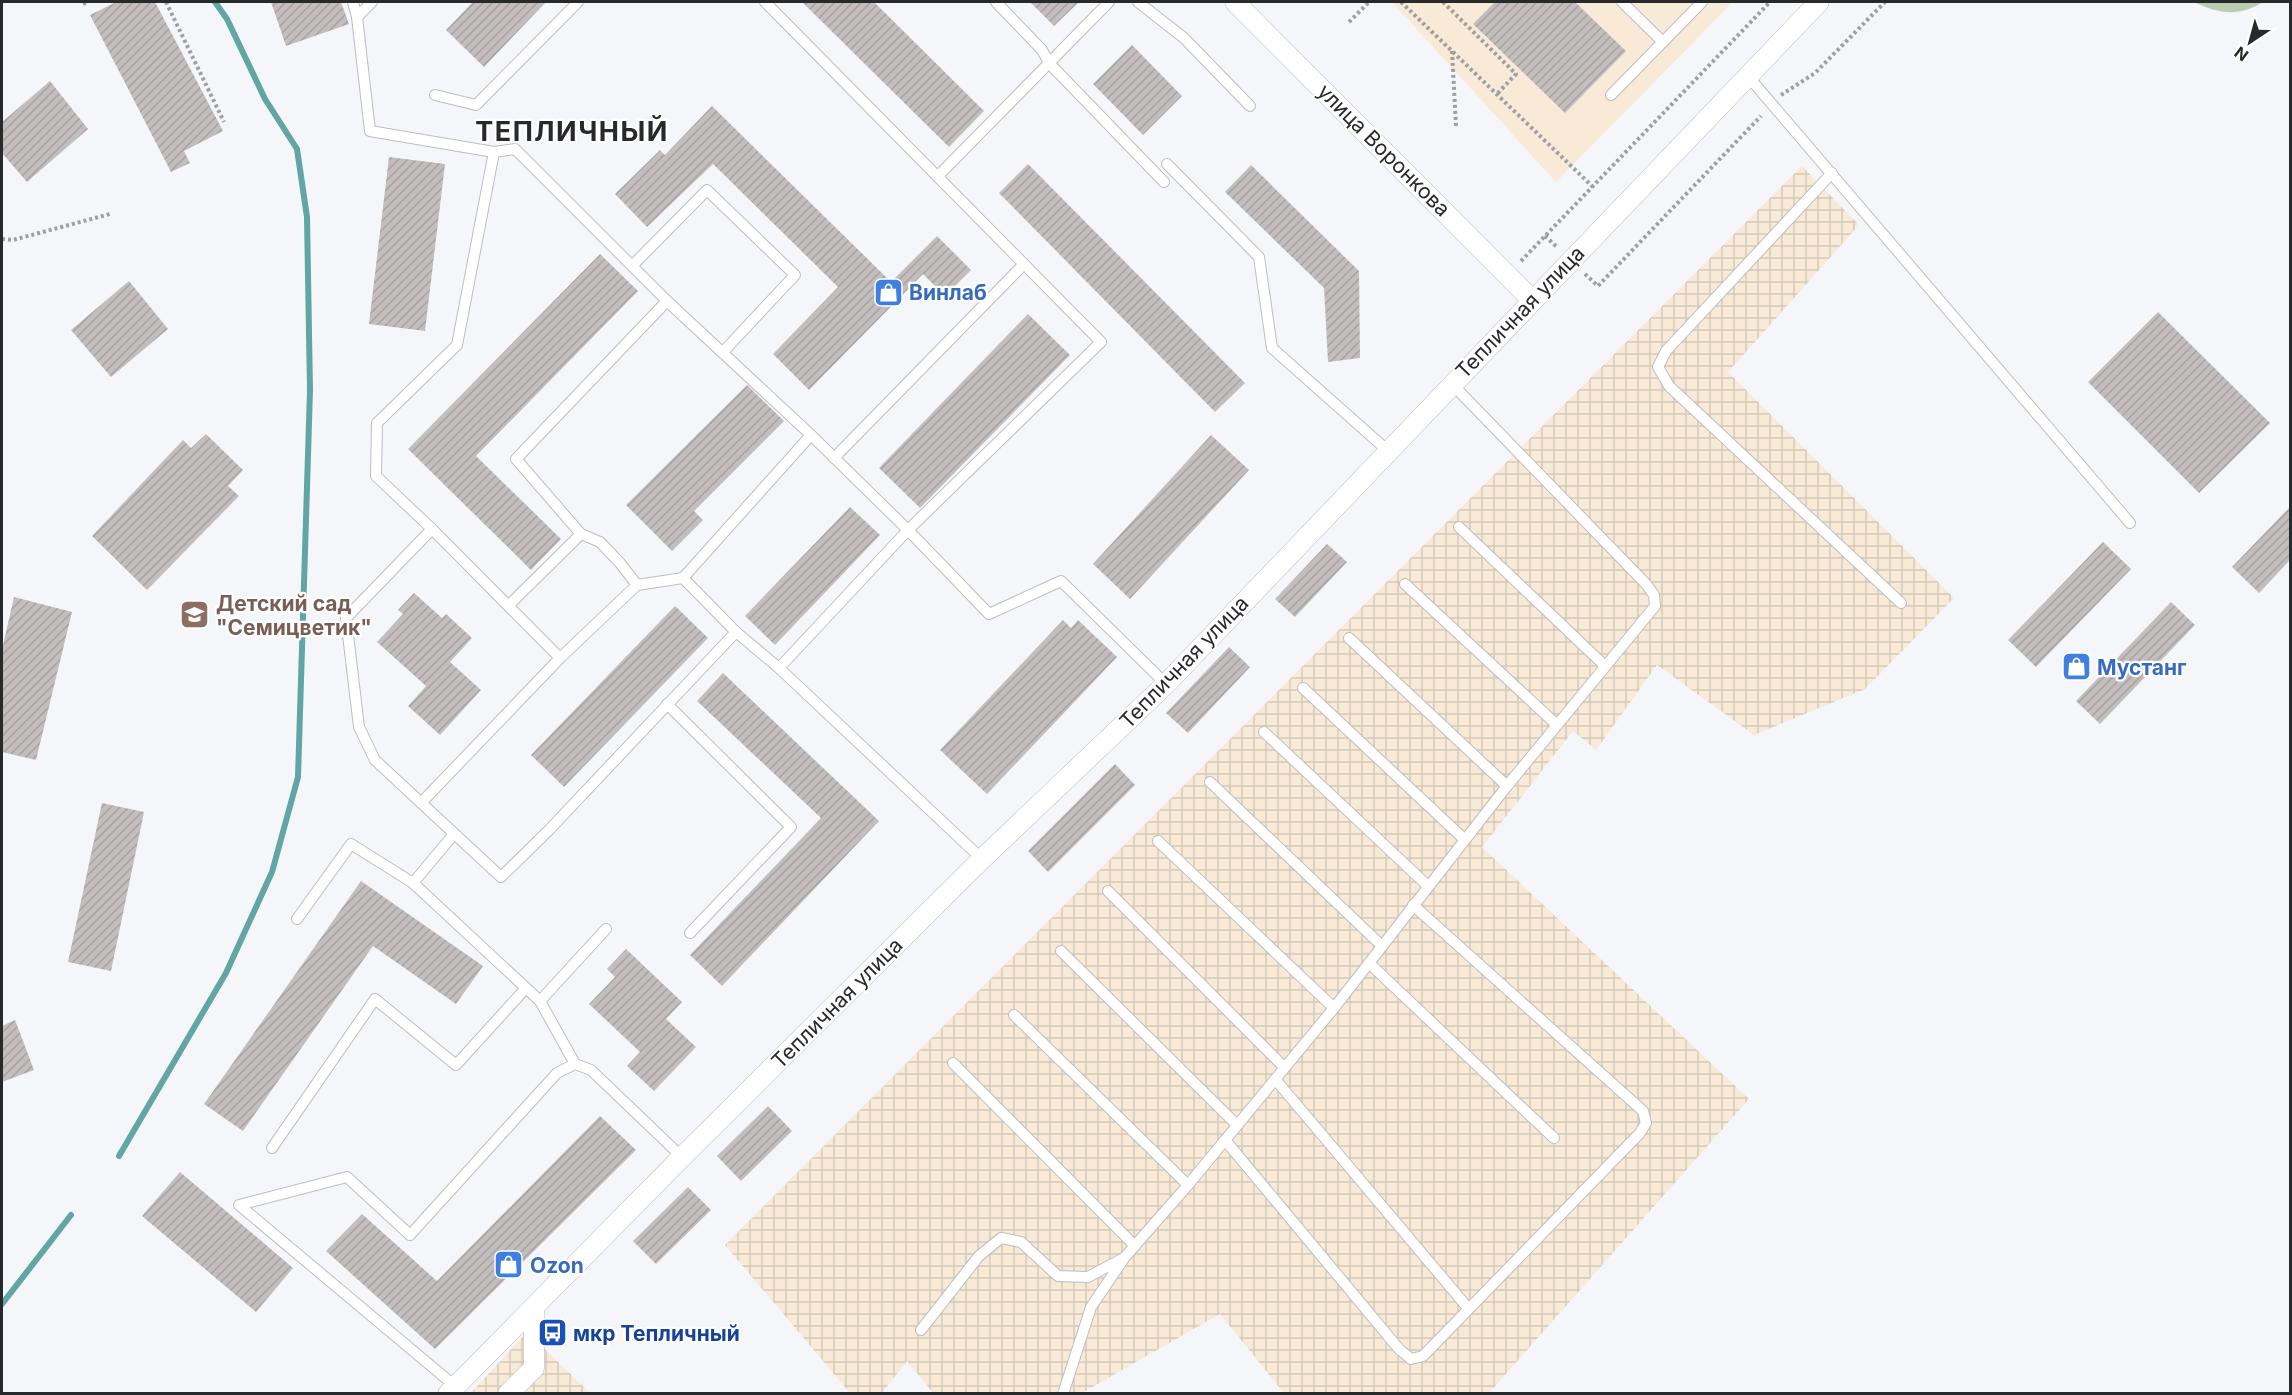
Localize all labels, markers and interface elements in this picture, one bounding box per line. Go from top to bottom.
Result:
north arrow [2220,12,2280,72]
text: N [2230,42,2252,66]
street label: улица Воронкова [1313,79,1455,221]
district label: ТЕПЛИЧНЫЙ [475,115,669,148]
street label: Тепличная улица [1450,241,1590,383]
shop icon: Винлаб [872,276,904,308]
place label: Винлаб [909,280,987,305]
place label: Детский сад "Семицветик" [216,591,372,640]
street label: Тепличная улица [1114,591,1254,733]
school or university icon: Детский сад "Семицветик" [179,599,211,631]
shop icon: Мустанг [2060,651,2092,683]
place label: Мустанг [2097,655,2187,680]
street label: Тепличная улица [766,932,908,1074]
shop icon: Ozon [493,1249,525,1281]
place label: Ozon [530,1253,584,1278]
bus stop icon: мкр Тепличный [536,1317,568,1349]
place label: мкр Тепличный [573,1321,740,1346]

